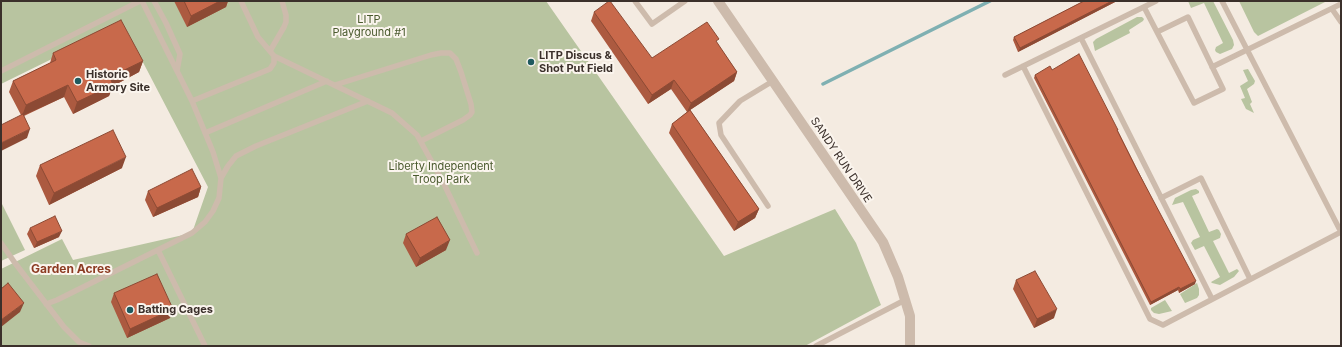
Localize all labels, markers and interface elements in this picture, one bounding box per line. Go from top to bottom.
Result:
park label: LITP Playground #1 [332,13,406,39]
place label: LITP Discus & Shot Put Field [539,49,613,75]
marker: LITP Discus & Shot Put Field [526,57,536,67]
place label: Historic Armory Site [86,68,150,94]
marker: Historic Armory Site [73,76,83,86]
street label: SANDY RUN DRIVE [808,115,874,205]
park label: Liberty Independent Troop Park [389,160,493,186]
district label: Garden Acres [31,262,111,276]
place label: Batting Cages [138,303,213,317]
marker: Batting Cages [125,305,135,315]

